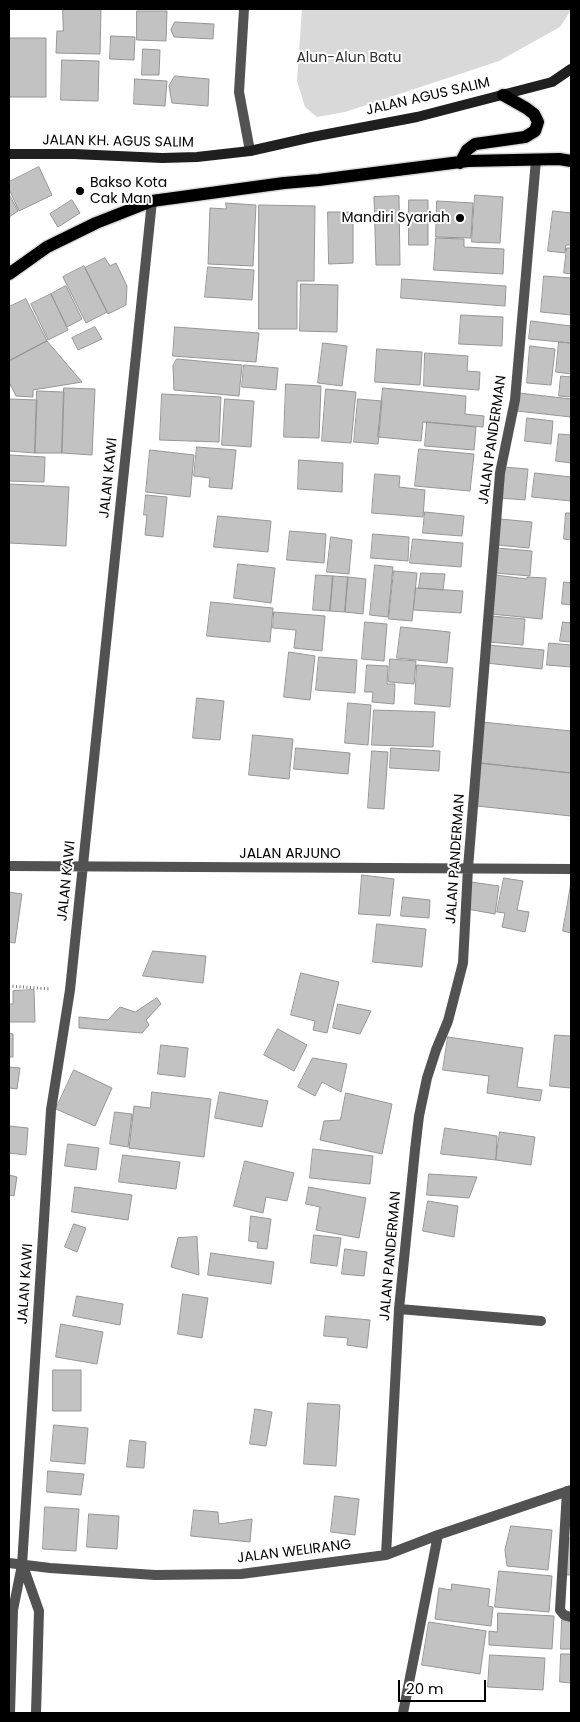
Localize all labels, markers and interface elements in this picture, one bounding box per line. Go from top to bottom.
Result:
park label: Alun-Alun Batu [296,50,402,66]
street label: JALAN AGUS SALIM [364,75,492,119]
street label: JALAN KH. AGUS SALIM [42,132,194,152]
place label: Bakso Kota Cak Man [90,175,167,208]
marker: Bakso Kota Cak Man [74,185,86,197]
place label: Mandiri Syariah [342,210,450,226]
marker: Mandiri Syariah [454,212,466,224]
street label: JALAN PANDERMAN [476,374,510,506]
street label: JALAN KAWI [96,437,122,519]
street label: JALAN PANDERMAN [443,793,469,925]
street label: JALAN KAWI [54,840,80,922]
street label: JALAN ARJUNO [239,846,341,862]
street label: JALAN PANDERMAN [377,1190,405,1322]
street label: JALAN KAWI [15,1243,37,1325]
street label: JALAN WELIRANG [236,1537,352,1567]
scale bar [400,1670,488,1702]
text: 20 m [406,1678,444,1699]

